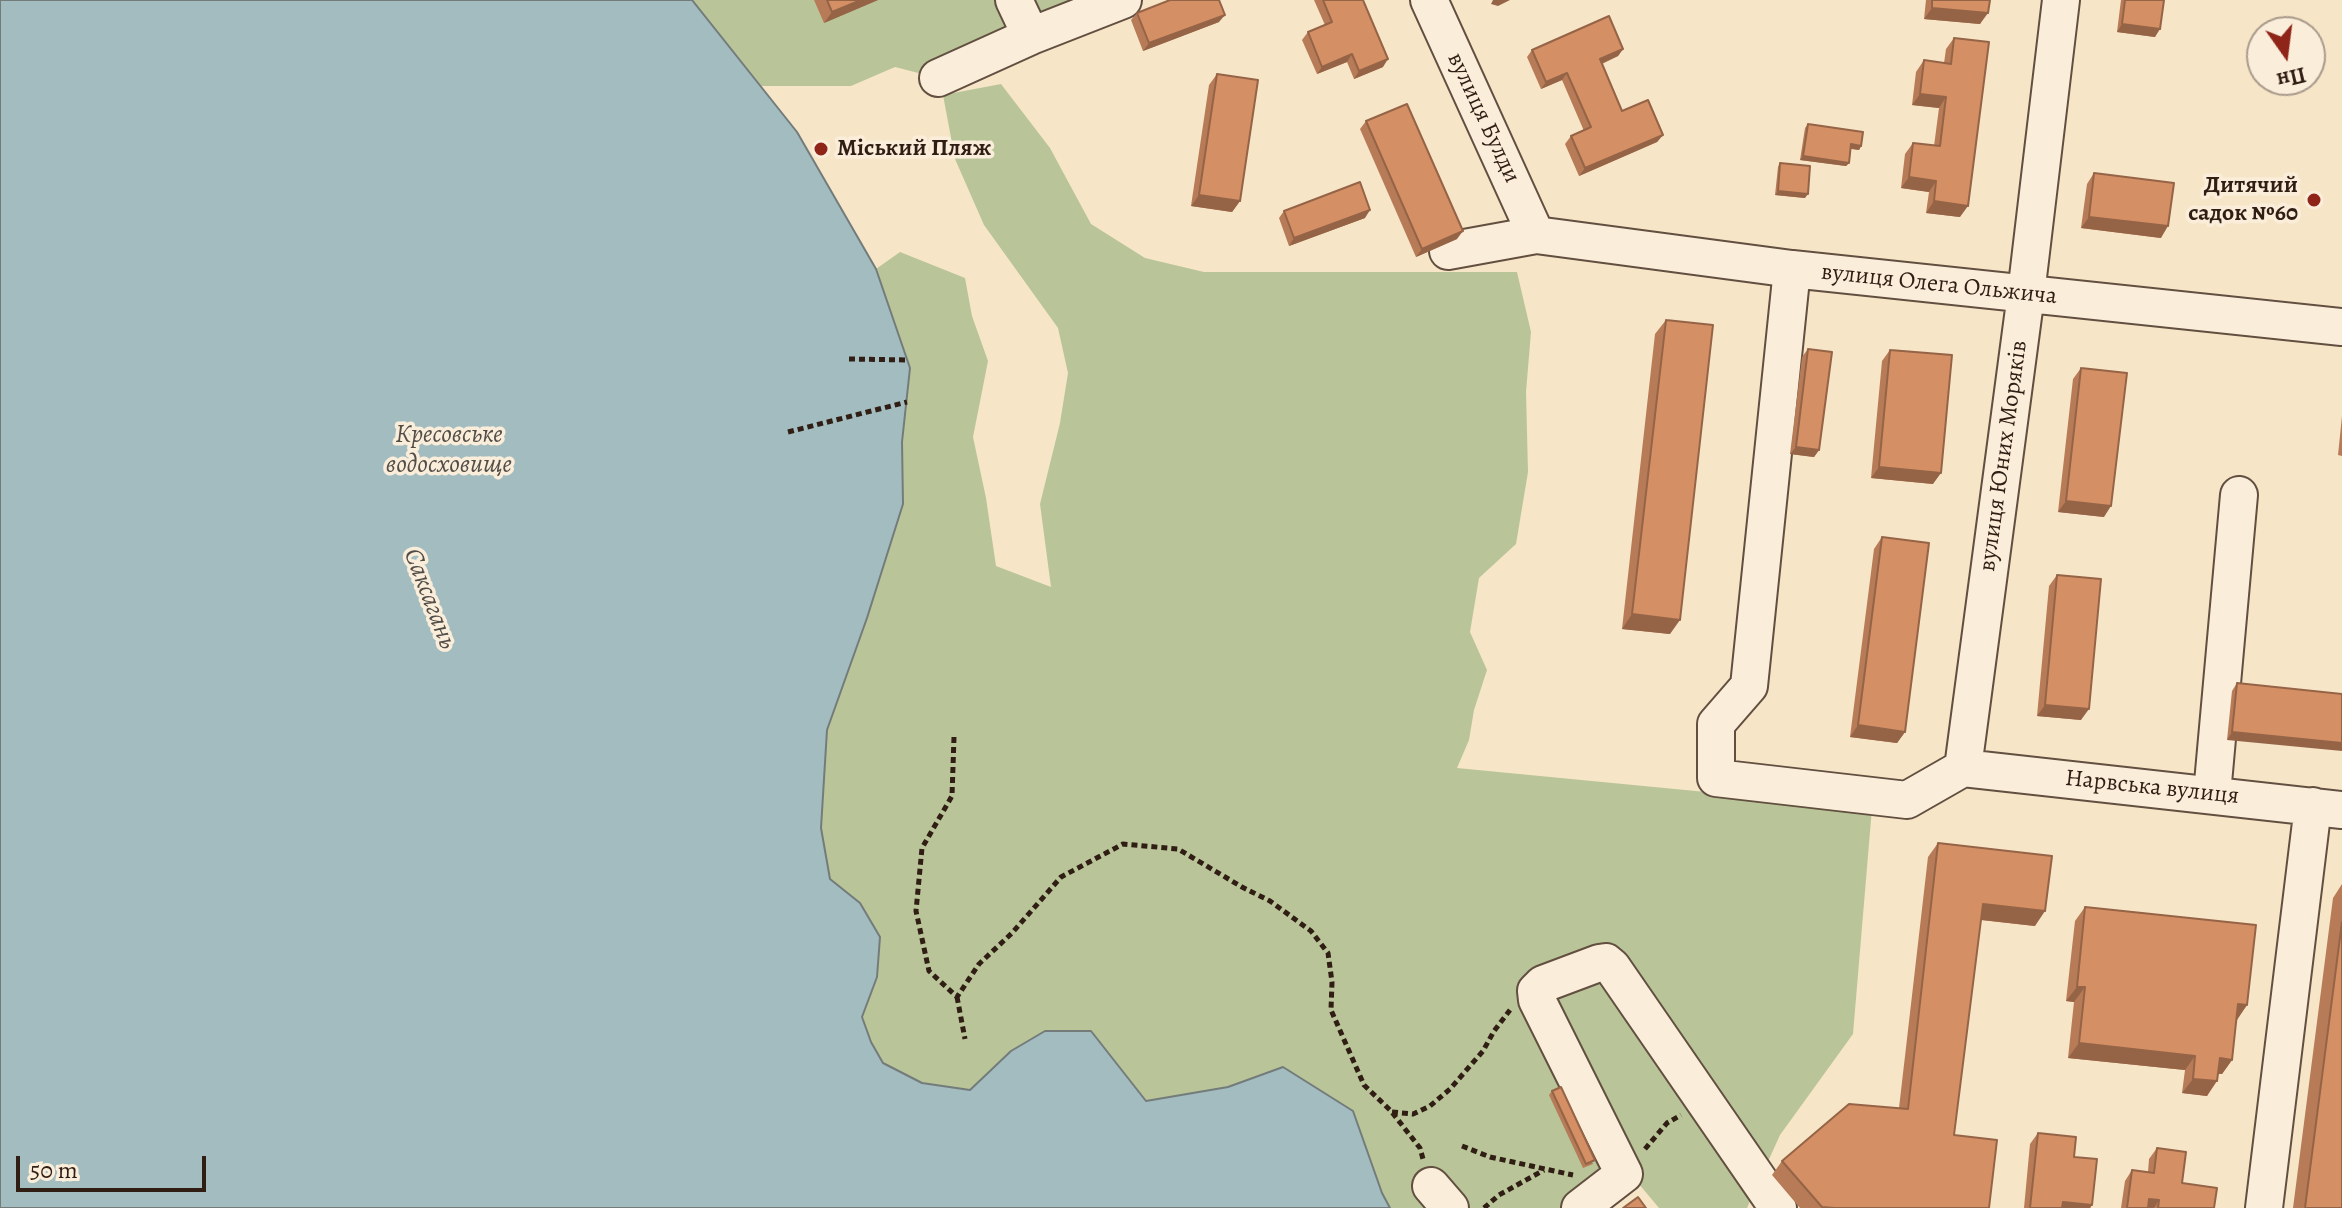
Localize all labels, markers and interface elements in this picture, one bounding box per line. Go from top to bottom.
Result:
north arrow [2246,16,2326,96]
street label: вулиця Булди [1440,48,1526,188]
text: Пн [2274,59,2309,95]
place label: Міський Пляж [837,135,991,163]
marker: Міський Пляж [812,140,830,158]
place label: Дитячий садок №60 [2188,172,2298,228]
marker: Дитячий садок №60 [2305,191,2323,209]
street label: вулиця Олега Ольжича [1820,258,2058,312]
street label: вулиця Юних Моряків [1974,339,2034,573]
water label: Кресовське водосховище [386,420,512,482]
water label: Саксагань [396,544,462,654]
street label: Нарвська вулиця [2064,765,2240,811]
scale bar [20,1140,210,1190]
text: 50 m [30,1154,78,1186]

